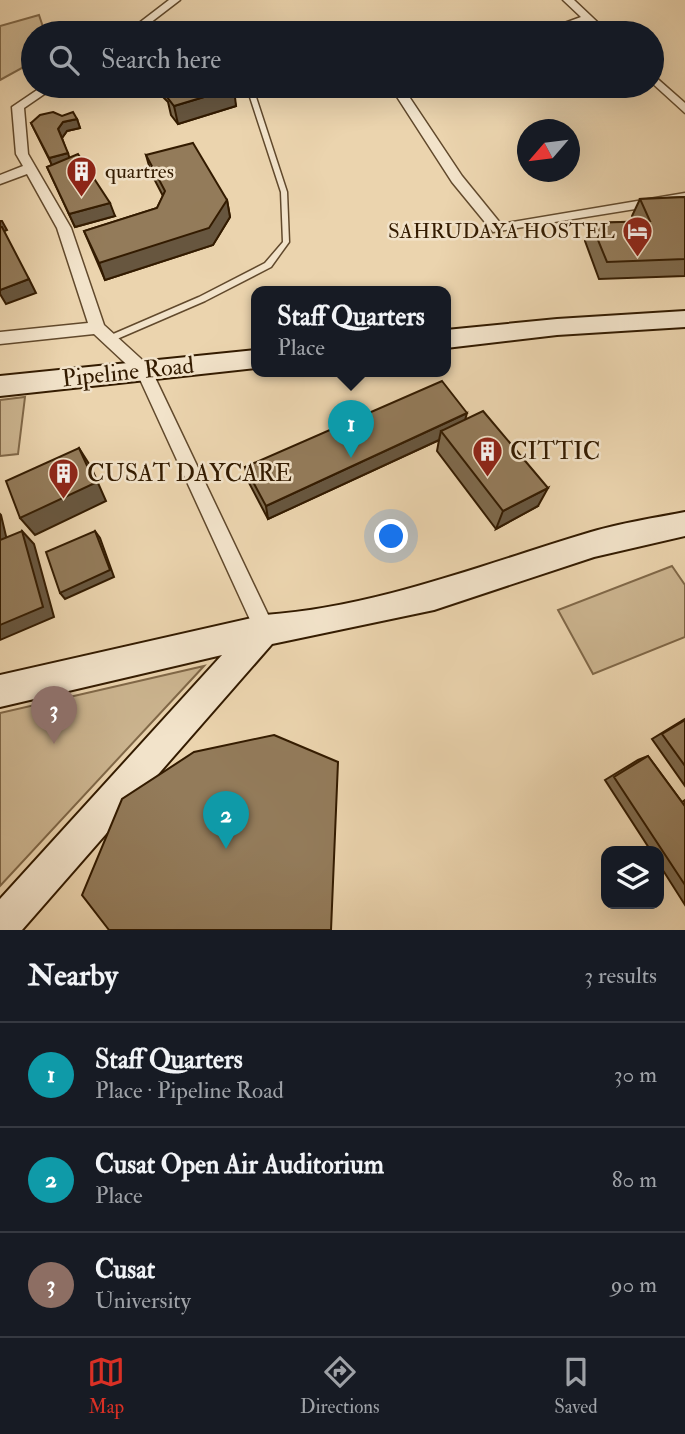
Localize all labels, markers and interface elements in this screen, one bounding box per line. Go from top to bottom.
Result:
search box [21,21,664,98]
icon: search [45,41,83,79]
text: Search here [101,44,221,76]
north arrow [517,119,580,182]
building icon: quartres [65,154,99,198]
place label: quartres [105,158,174,185]
hotel icon: SAHRUDAYA HOSTEL [621,214,655,258]
place label: SAHRUDAYA HOSTEL [388,218,615,245]
popup [251,286,451,377]
text: Staff Quarters [277,301,425,333]
text: Place [277,333,325,362]
street label: Pipeline Road [60,350,196,394]
pin: 1 [328,400,374,458]
building icon: CITTIC [470,434,504,478]
place label: CITTIC [510,436,600,467]
building icon: CUSAT DAYCARE [47,456,81,500]
place label: CUSAT DAYCARE [87,458,292,489]
your location [374,519,408,553]
pin: 3 [31,686,77,744]
pin: 2 [203,791,249,849]
map controls [601,846,664,909]
button: layers [601,846,664,909]
text: Nearby [28,957,118,994]
text: 3 results [584,961,657,990]
text: Staff Quarters [95,1044,243,1076]
text: 1 [47,1060,55,1089]
text: 30 m [614,1060,657,1089]
text: Place · Pipeline Road [95,1076,284,1105]
text: Cusat Open Air Auditorium [95,1149,384,1181]
text: 2 [45,1165,57,1194]
text: 80 m [612,1165,657,1194]
text: Place [95,1181,143,1210]
text: Cusat [95,1254,155,1286]
text: 3 [47,1270,55,1299]
text: 90 m [611,1270,657,1299]
text: University [95,1286,191,1315]
tab: Map [87,1353,125,1419]
tab: Directions [300,1353,380,1419]
tab: Saved [554,1353,598,1419]

